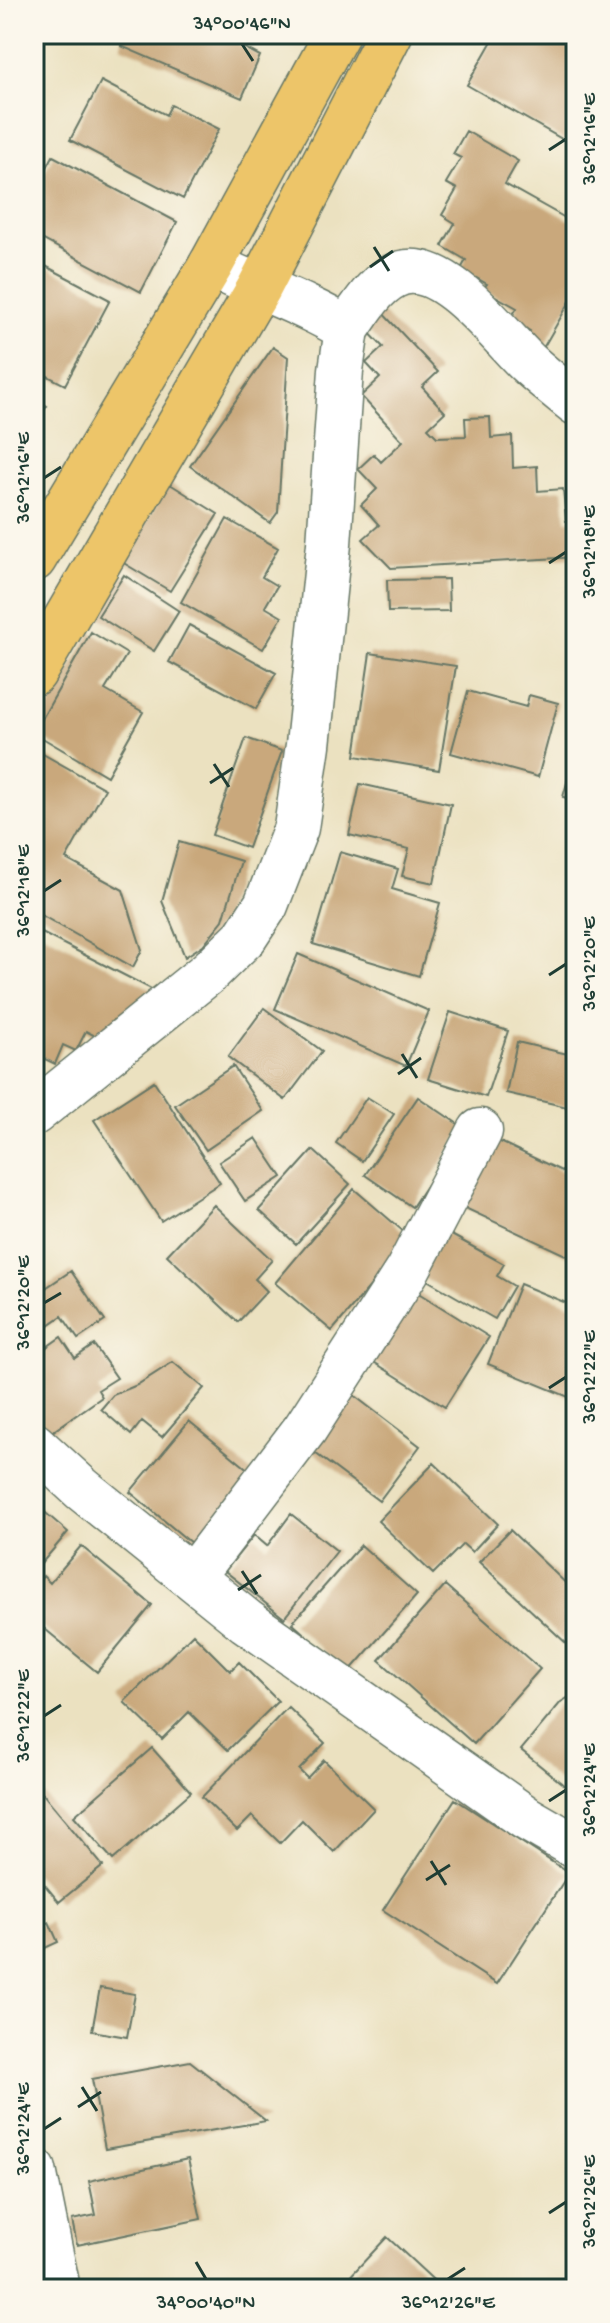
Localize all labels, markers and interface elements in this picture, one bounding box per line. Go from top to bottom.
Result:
text: 34°00'46"N [192,14,291,37]
text: 36°12'16"E [580,92,603,186]
text: 36°12'16"E [14,431,37,525]
text: 36°12'18"E [580,504,603,599]
text: 36°12'18"E [14,843,37,938]
text: 36°12'20"E [580,915,603,1012]
text: 36°12'20"E [14,1254,37,1351]
text: 36°12'22"E [580,1329,603,1424]
text: 36°12'22"E [14,1668,37,1763]
text: 36°12'24"E [580,1742,603,1837]
text: 36°12'24"E [14,2081,37,2176]
text: 36°12'26"E [580,2154,603,2250]
text: 34°00'40"N [156,2293,255,2316]
text: 36°12'26"E [400,2293,496,2316]

